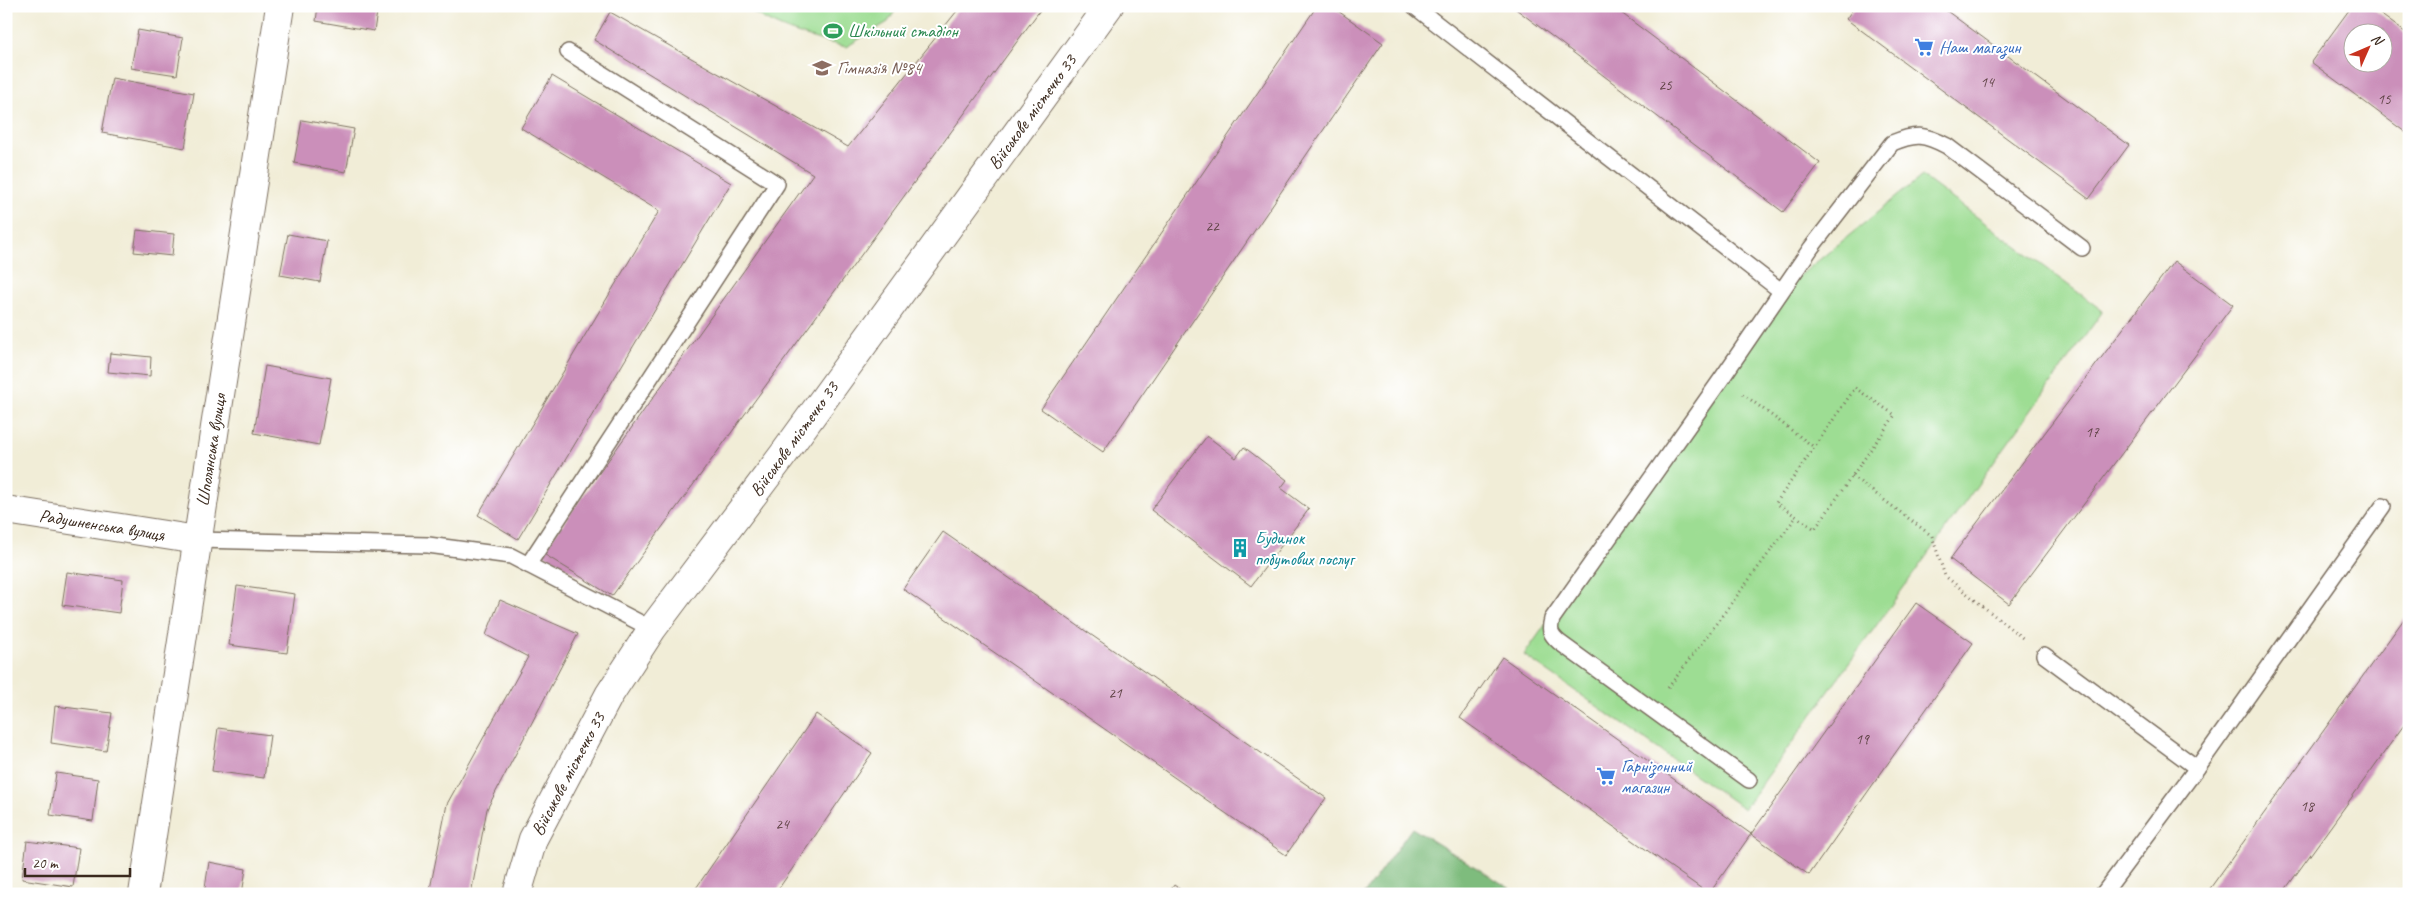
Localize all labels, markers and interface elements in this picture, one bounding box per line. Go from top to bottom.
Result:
sports icon: Шкільний стадіон [822,20,844,42]
place label: Шкільний стадіон [848,20,960,42]
north arrow [2342,22,2392,72]
text: N [2368,30,2388,50]
supermarket icon: Наш магазин [1913,36,1935,58]
place label: Наш магазин [1939,36,2022,59]
street label: Військове містечко 33 [983,49,1082,174]
school or university icon: Гімназія №84 [811,57,833,79]
place label: Гімназія №84 [837,57,924,79]
house number: 14 [1980,73,1995,92]
house number: 25 [1658,76,1673,95]
house number: 15 [2377,90,2392,109]
house number: 22 [1205,217,1220,236]
street label: Військове містечко 33 [745,376,844,501]
street label: Шполянська вулиця [191,390,231,508]
house number: 17 [2085,423,2100,442]
street label: Радушненська вулиця [38,504,168,546]
place label: Будинок побутових послуг [1255,527,1356,570]
building icon: Будинок побутових послуг [1229,537,1251,559]
house number: 21 [1108,684,1123,703]
street label: Військове містечко 33 [526,707,611,839]
house number: 19 [1855,730,1870,749]
place label: Гарнізонний магазин [1621,755,1693,798]
supermarket icon: Гарнізонний магазин [1595,765,1617,787]
house number: 18 [2300,797,2315,816]
house number: 24 [775,815,790,834]
scale bar [25,845,130,877]
text: 20 m [32,854,59,873]

